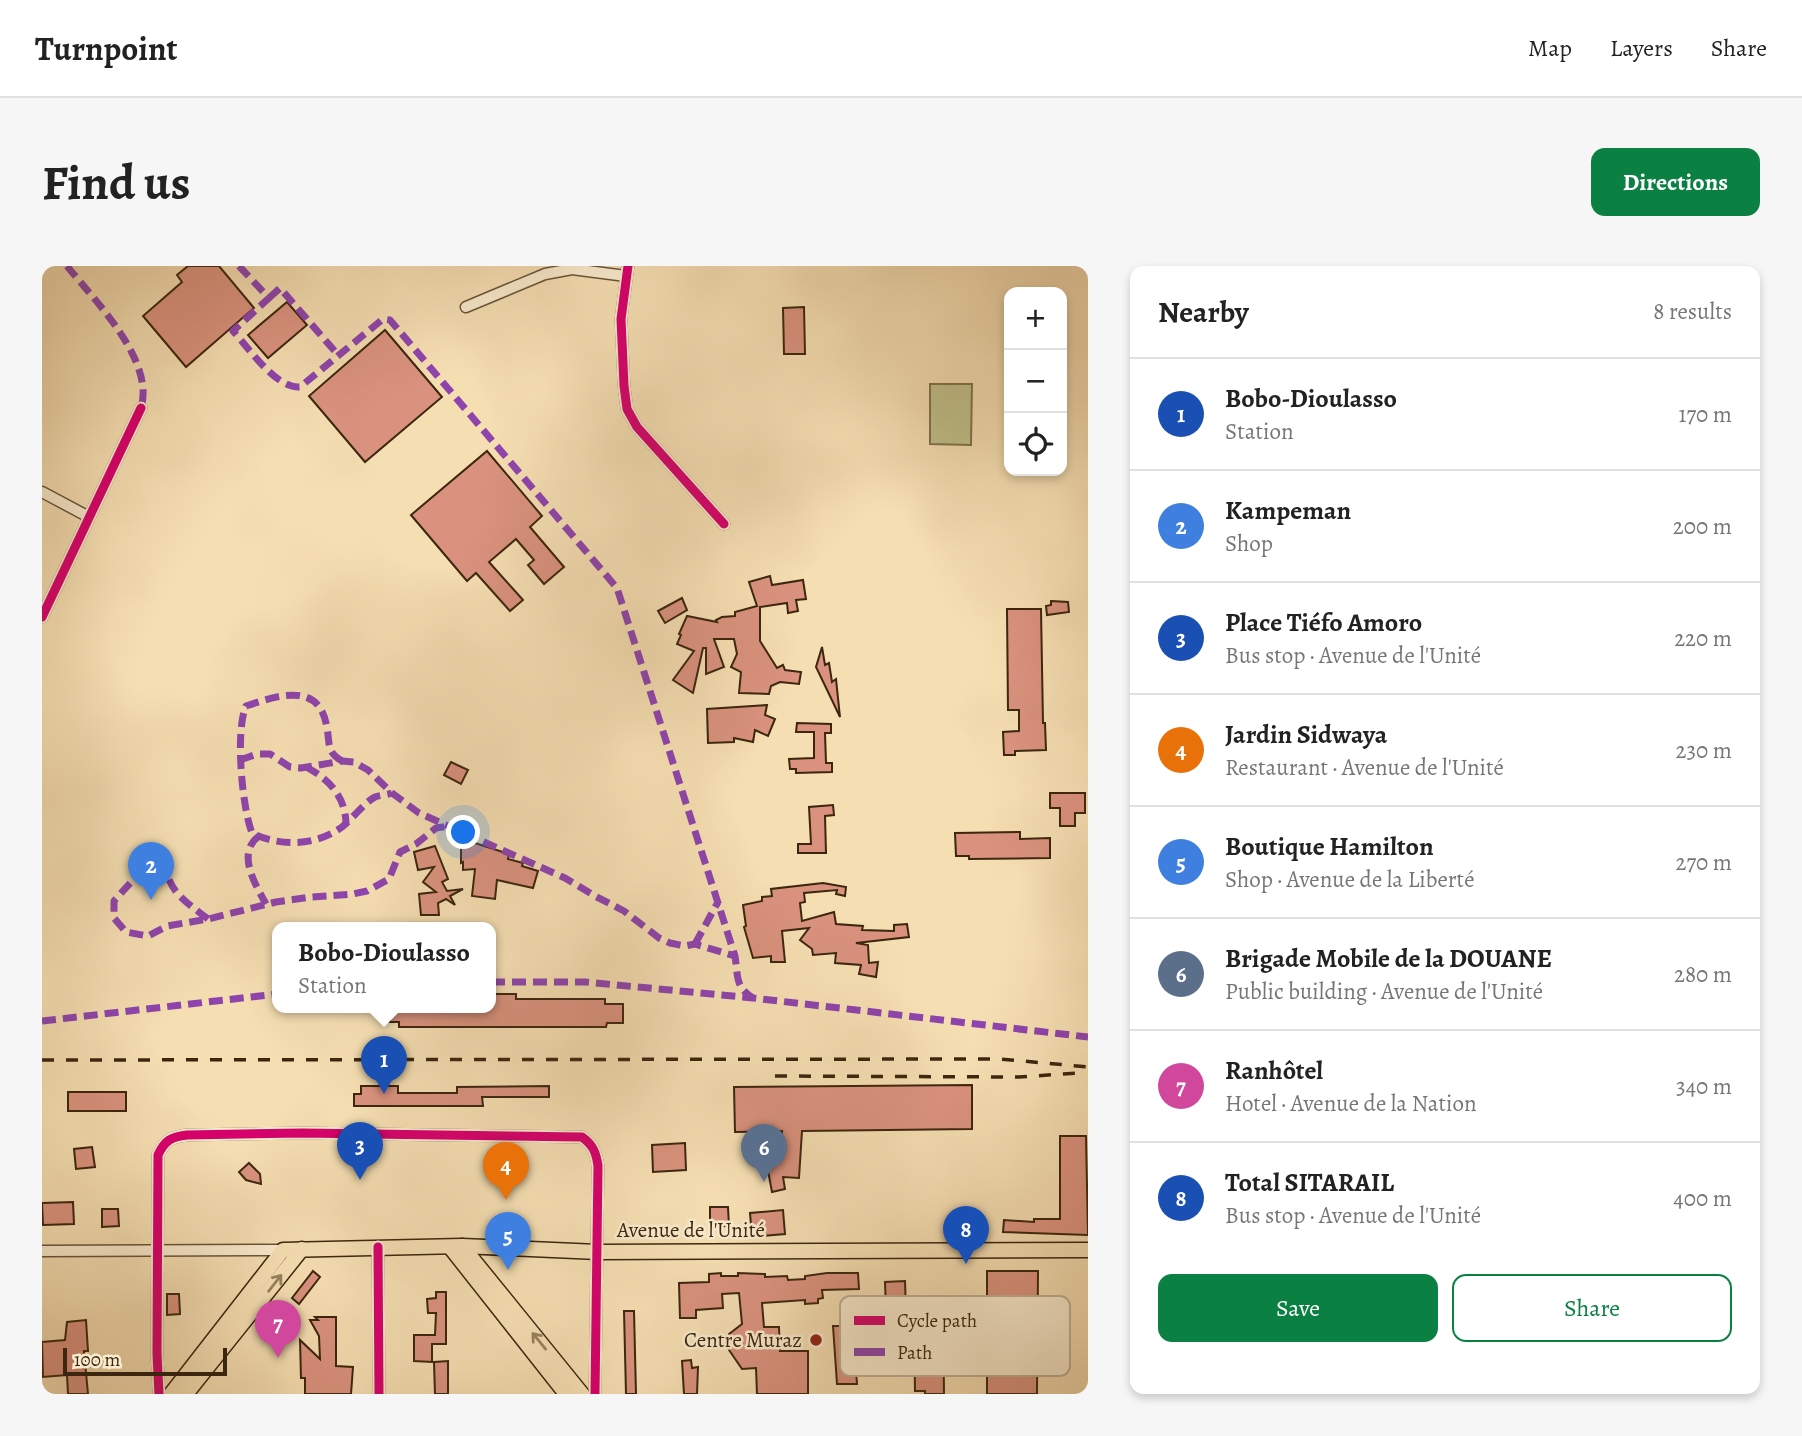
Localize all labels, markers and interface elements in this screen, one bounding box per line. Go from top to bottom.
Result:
text: Turnpoint [35,26,177,71]
text: Map [1528,32,1572,64]
text: Layers [1610,32,1673,64]
text: Share [1711,32,1767,64]
button: Directions [1591,148,1760,216]
text: Find us [42,149,190,216]
map controls [1004,287,1067,476]
button: + [1004,287,1067,350]
text: Nearby [1158,292,1249,332]
text: 8 results [1653,296,1732,327]
button: − [1004,350,1067,413]
text: Bobo-Dioulasso [1225,381,1397,416]
text: 1 [1177,399,1185,430]
text: 170 m [1679,399,1732,430]
button: locate [1004,413,1067,476]
text: Station [1225,416,1294,447]
text: Kampeman [1225,493,1351,528]
text: 2 [1175,511,1187,542]
text: 200 m [1673,511,1732,542]
text: Shop [1225,528,1273,559]
text: Place Tiéfo Amoro [1225,605,1422,640]
text: 3 [1176,623,1186,654]
text: 220 m [1674,623,1732,654]
text: Bus stop · Avenue de l'Unité [1225,640,1481,671]
text: Jardin Sidwaya [1225,717,1387,752]
text: 4 [1176,735,1186,766]
text: 230 m [1676,735,1732,766]
text: Restaurant · Avenue de l'Unité [1225,752,1504,783]
your location [446,815,480,849]
text: Boutique Hamilton [1225,829,1434,864]
pin: 2 [128,842,174,900]
text: 5 [1176,847,1186,878]
text: 270 m [1675,847,1732,878]
text: Shop · Avenue de la Liberté [1225,864,1474,895]
popup [272,922,496,1013]
text: Bobo-Dioulasso [298,935,470,970]
text: Brigade Mobile de la DOUANE [1225,941,1552,976]
text: 6 [1176,959,1186,990]
text: 280 m [1674,959,1732,990]
text: Station [298,970,367,1001]
text: Public building · Avenue de l'Unité [1225,976,1543,1007]
pin: 1 [361,1036,407,1094]
text: Ranhôtel [1225,1053,1323,1088]
text: 7 [1176,1071,1186,1102]
text: 340 m [1676,1071,1732,1102]
text: Hotel · Avenue de la Nation [1225,1088,1477,1119]
pin: 3 [337,1122,383,1180]
pin: 6 [741,1124,787,1182]
pin: 4 [483,1142,529,1200]
text: Total SITARAIL [1225,1165,1394,1200]
text: 8 [1175,1183,1187,1214]
text: 400 m [1673,1183,1732,1214]
text: Bus stop · Avenue de l'Unité [1225,1200,1481,1231]
pin: 8 [943,1206,989,1264]
pin: 5 [485,1212,531,1270]
street label: Avenue de l'Unité [616,1216,765,1244]
button: Save [1158,1274,1438,1342]
button: Share [1452,1274,1732,1342]
one-way arrow [267,1275,282,1293]
legend [840,1296,1070,1376]
pin: 7 [255,1300,301,1358]
text: Cycle path [897,1308,977,1334]
place label: Centre Muraz [684,1326,802,1354]
one-way arrow [532,1332,547,1351]
marker: Centre Muraz [808,1332,824,1348]
text: Path [897,1340,932,1366]
scale bar [63,1345,228,1377]
text: 100 m [74,1347,120,1373]

